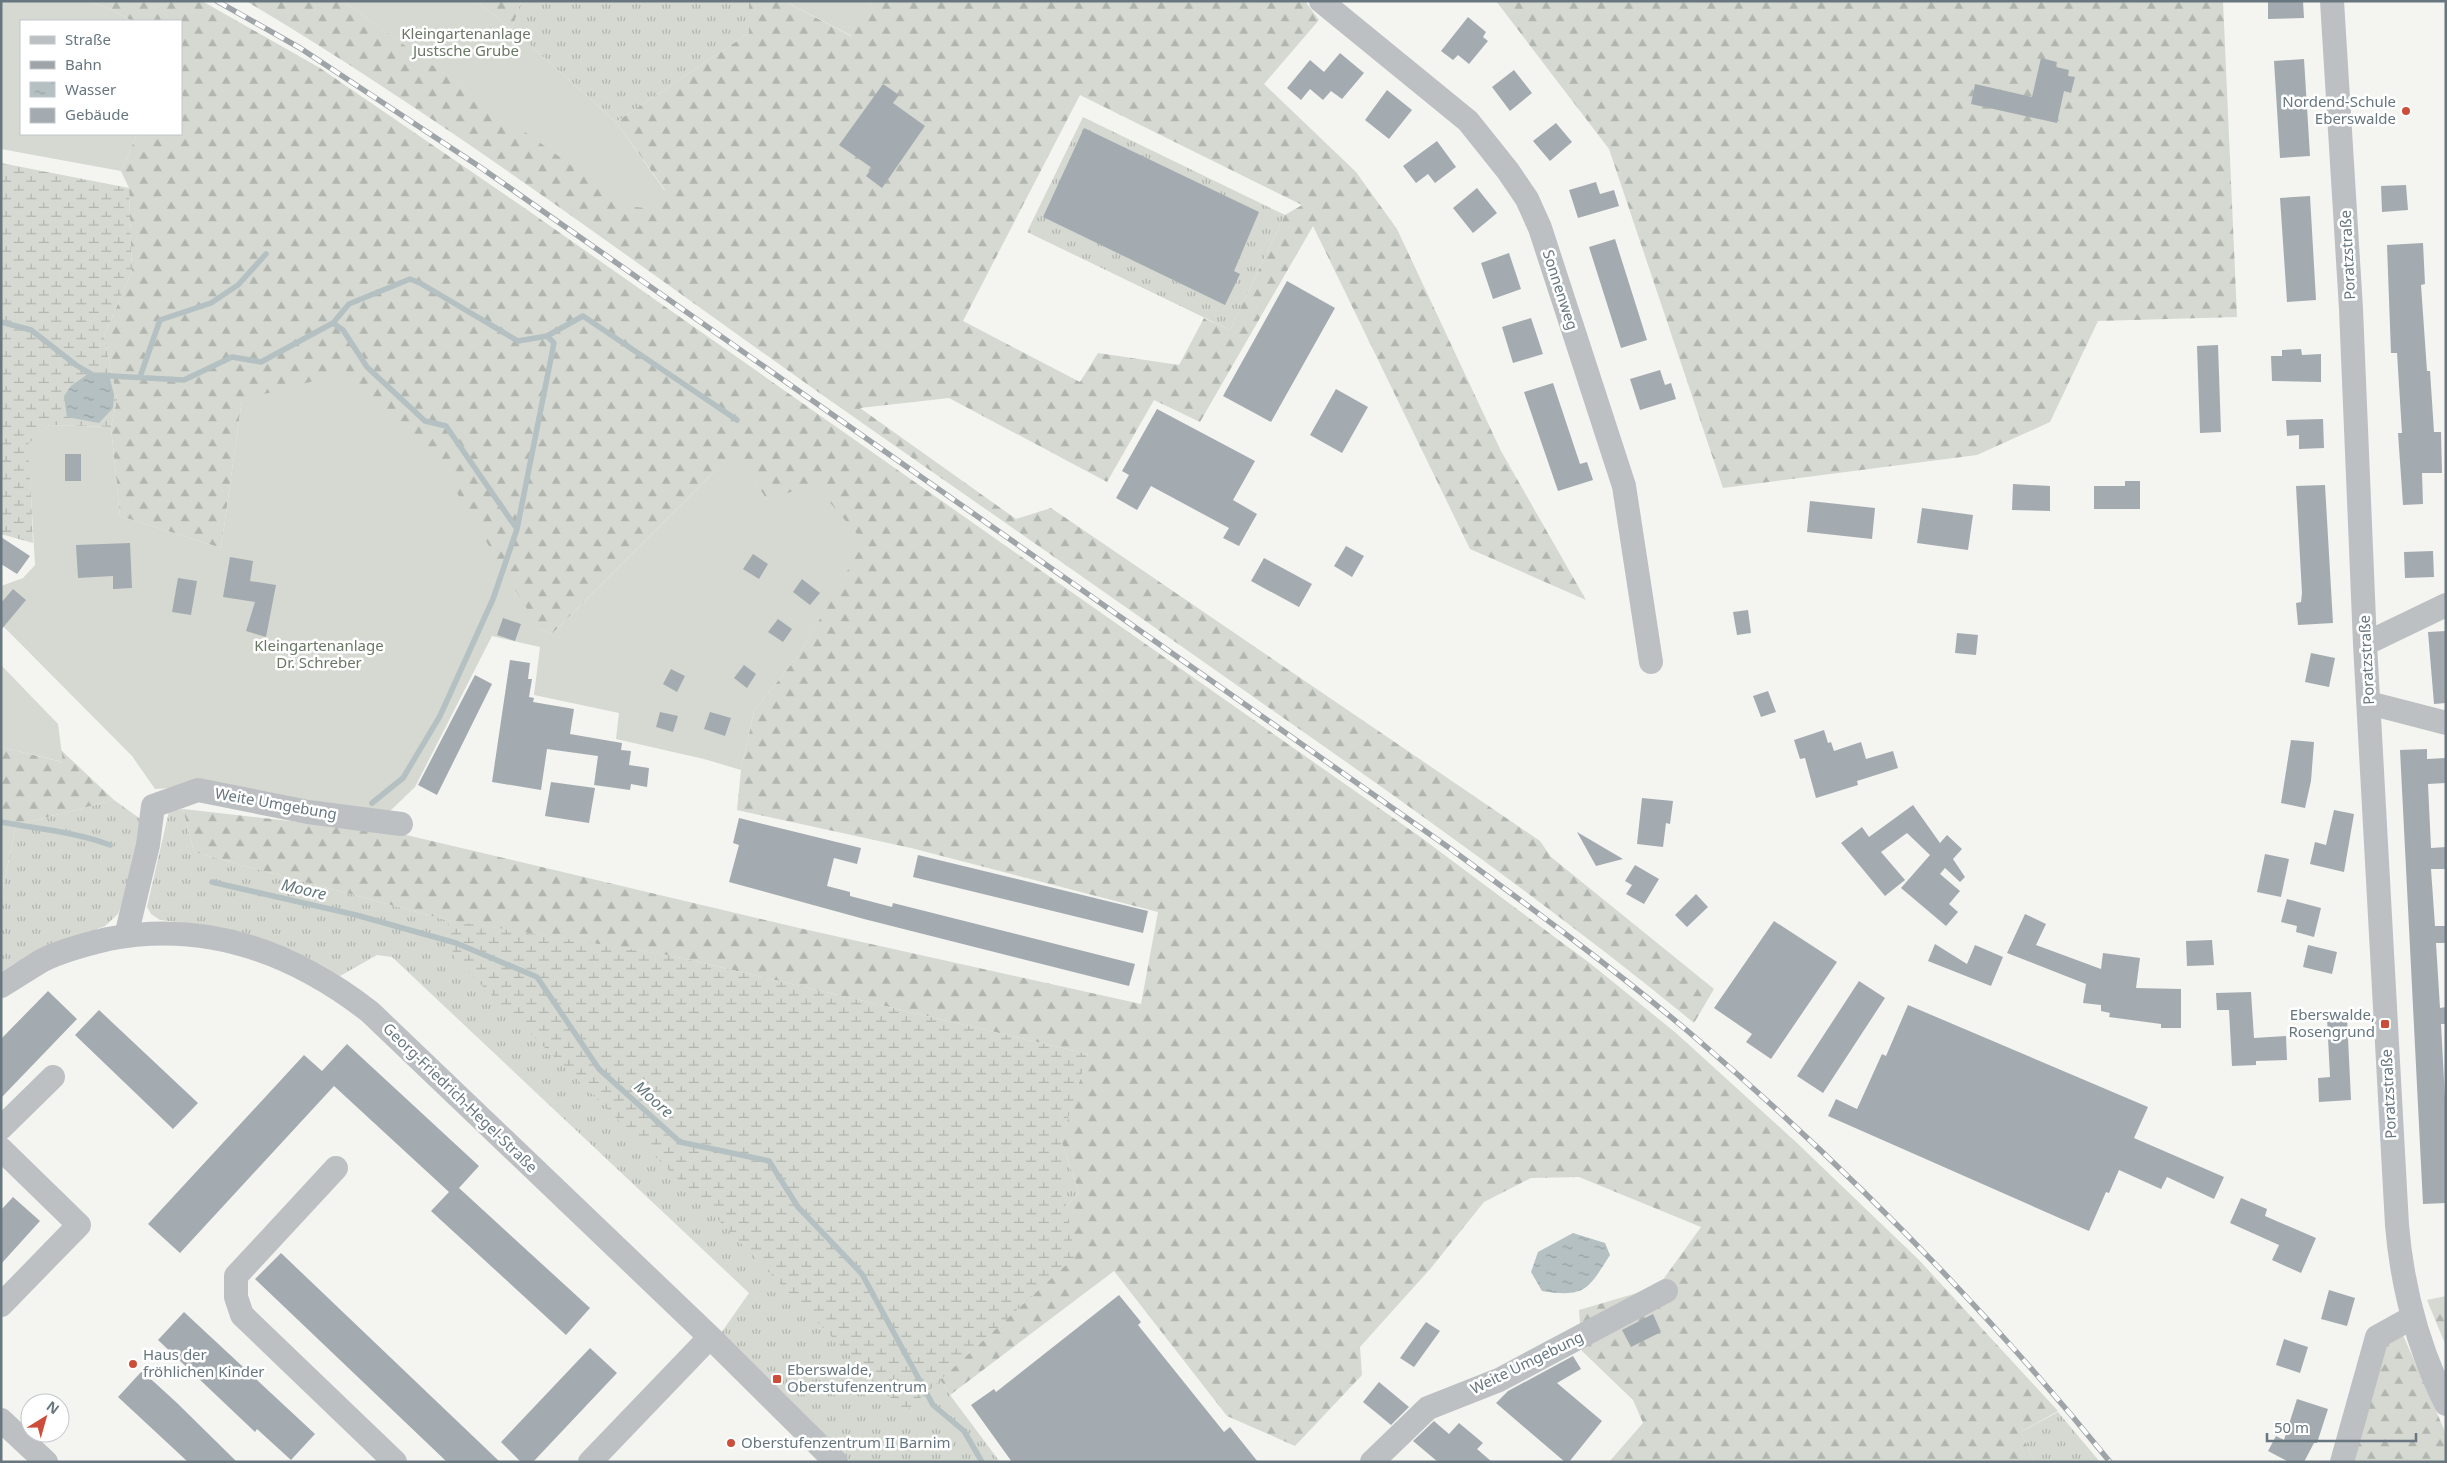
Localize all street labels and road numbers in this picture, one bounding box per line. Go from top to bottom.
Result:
street label: Poratzstraße [2335,210,2359,300]
street label: Sonnenweg [1539,247,1583,332]
street label: Poratzstraße [2354,615,2378,705]
street label: Weite Umgebung [214,782,339,824]
street label: Georg-Friedrich-Hegel-Straße [379,1018,542,1176]
street label: Poratzstraße [2376,1049,2400,1139]
street label: Weite Umgebung [1467,1326,1586,1398]

